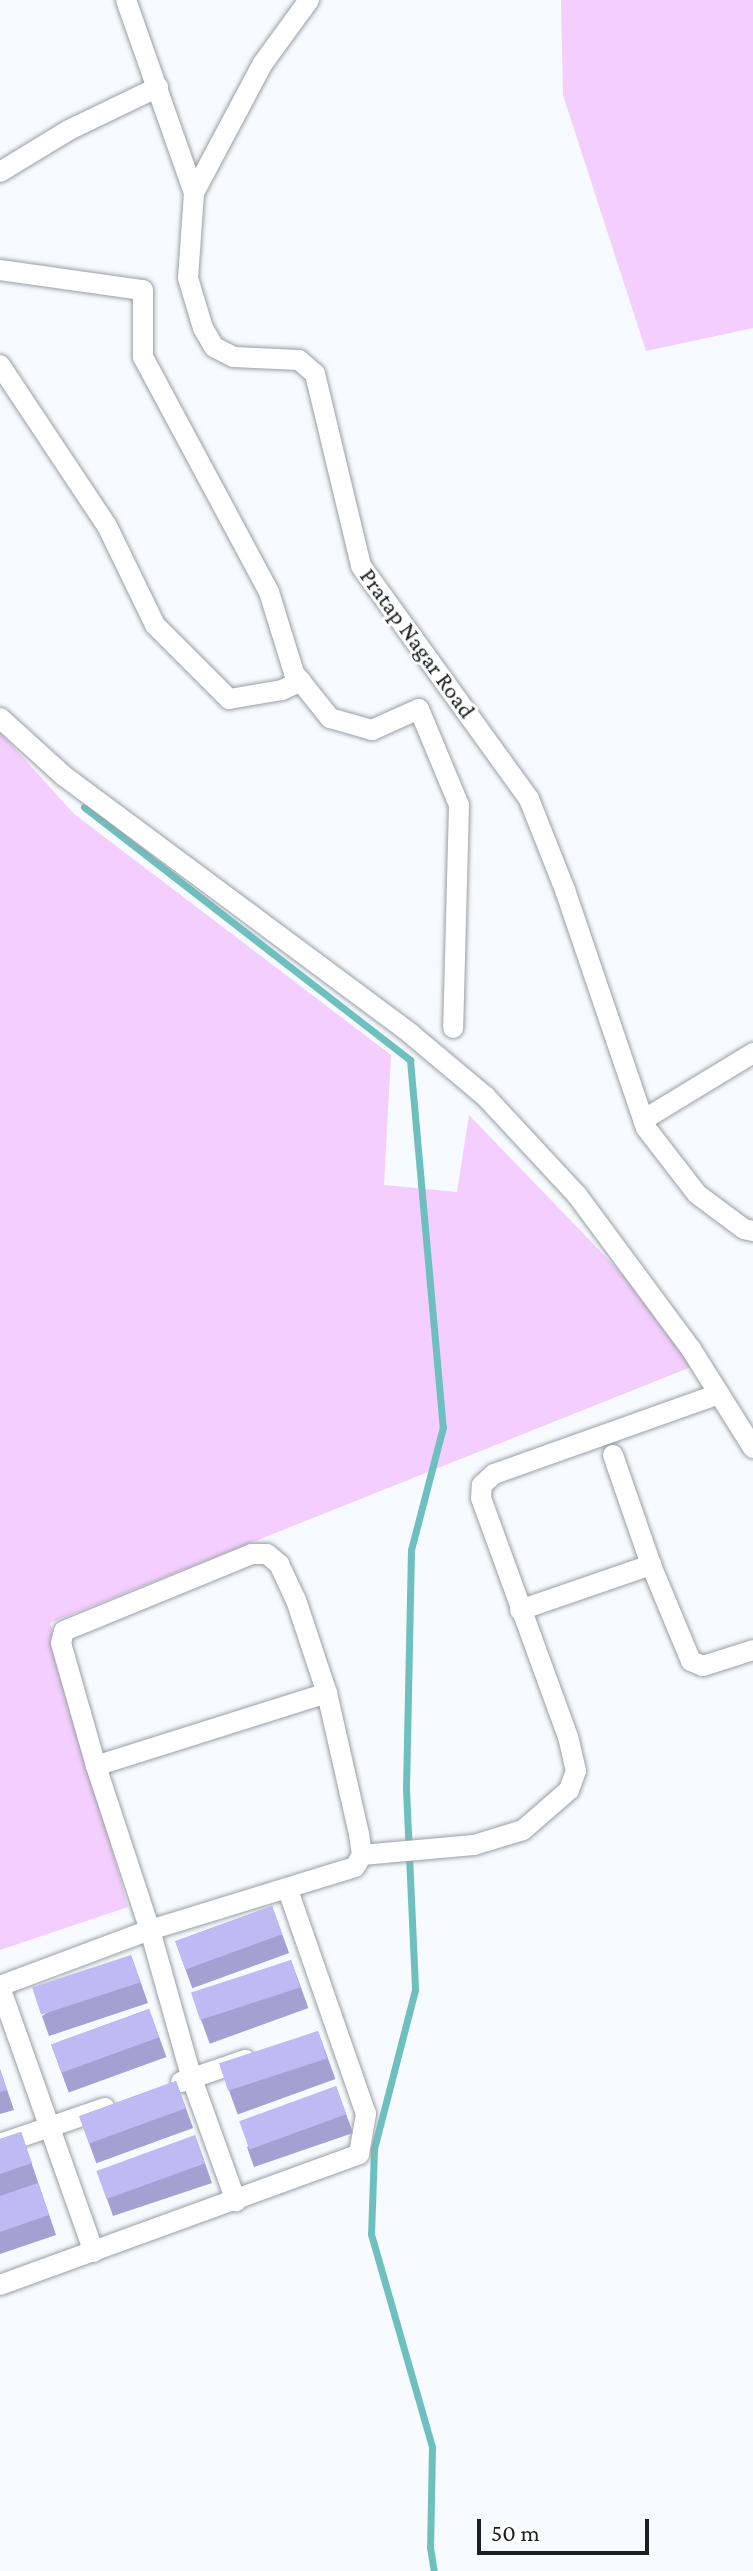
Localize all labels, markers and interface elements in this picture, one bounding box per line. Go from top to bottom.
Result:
street label: Pratap Nagar Road [354,562,482,724]
scale bar [481,2503,653,2553]
text: 50 m [491,2519,540,2546]

